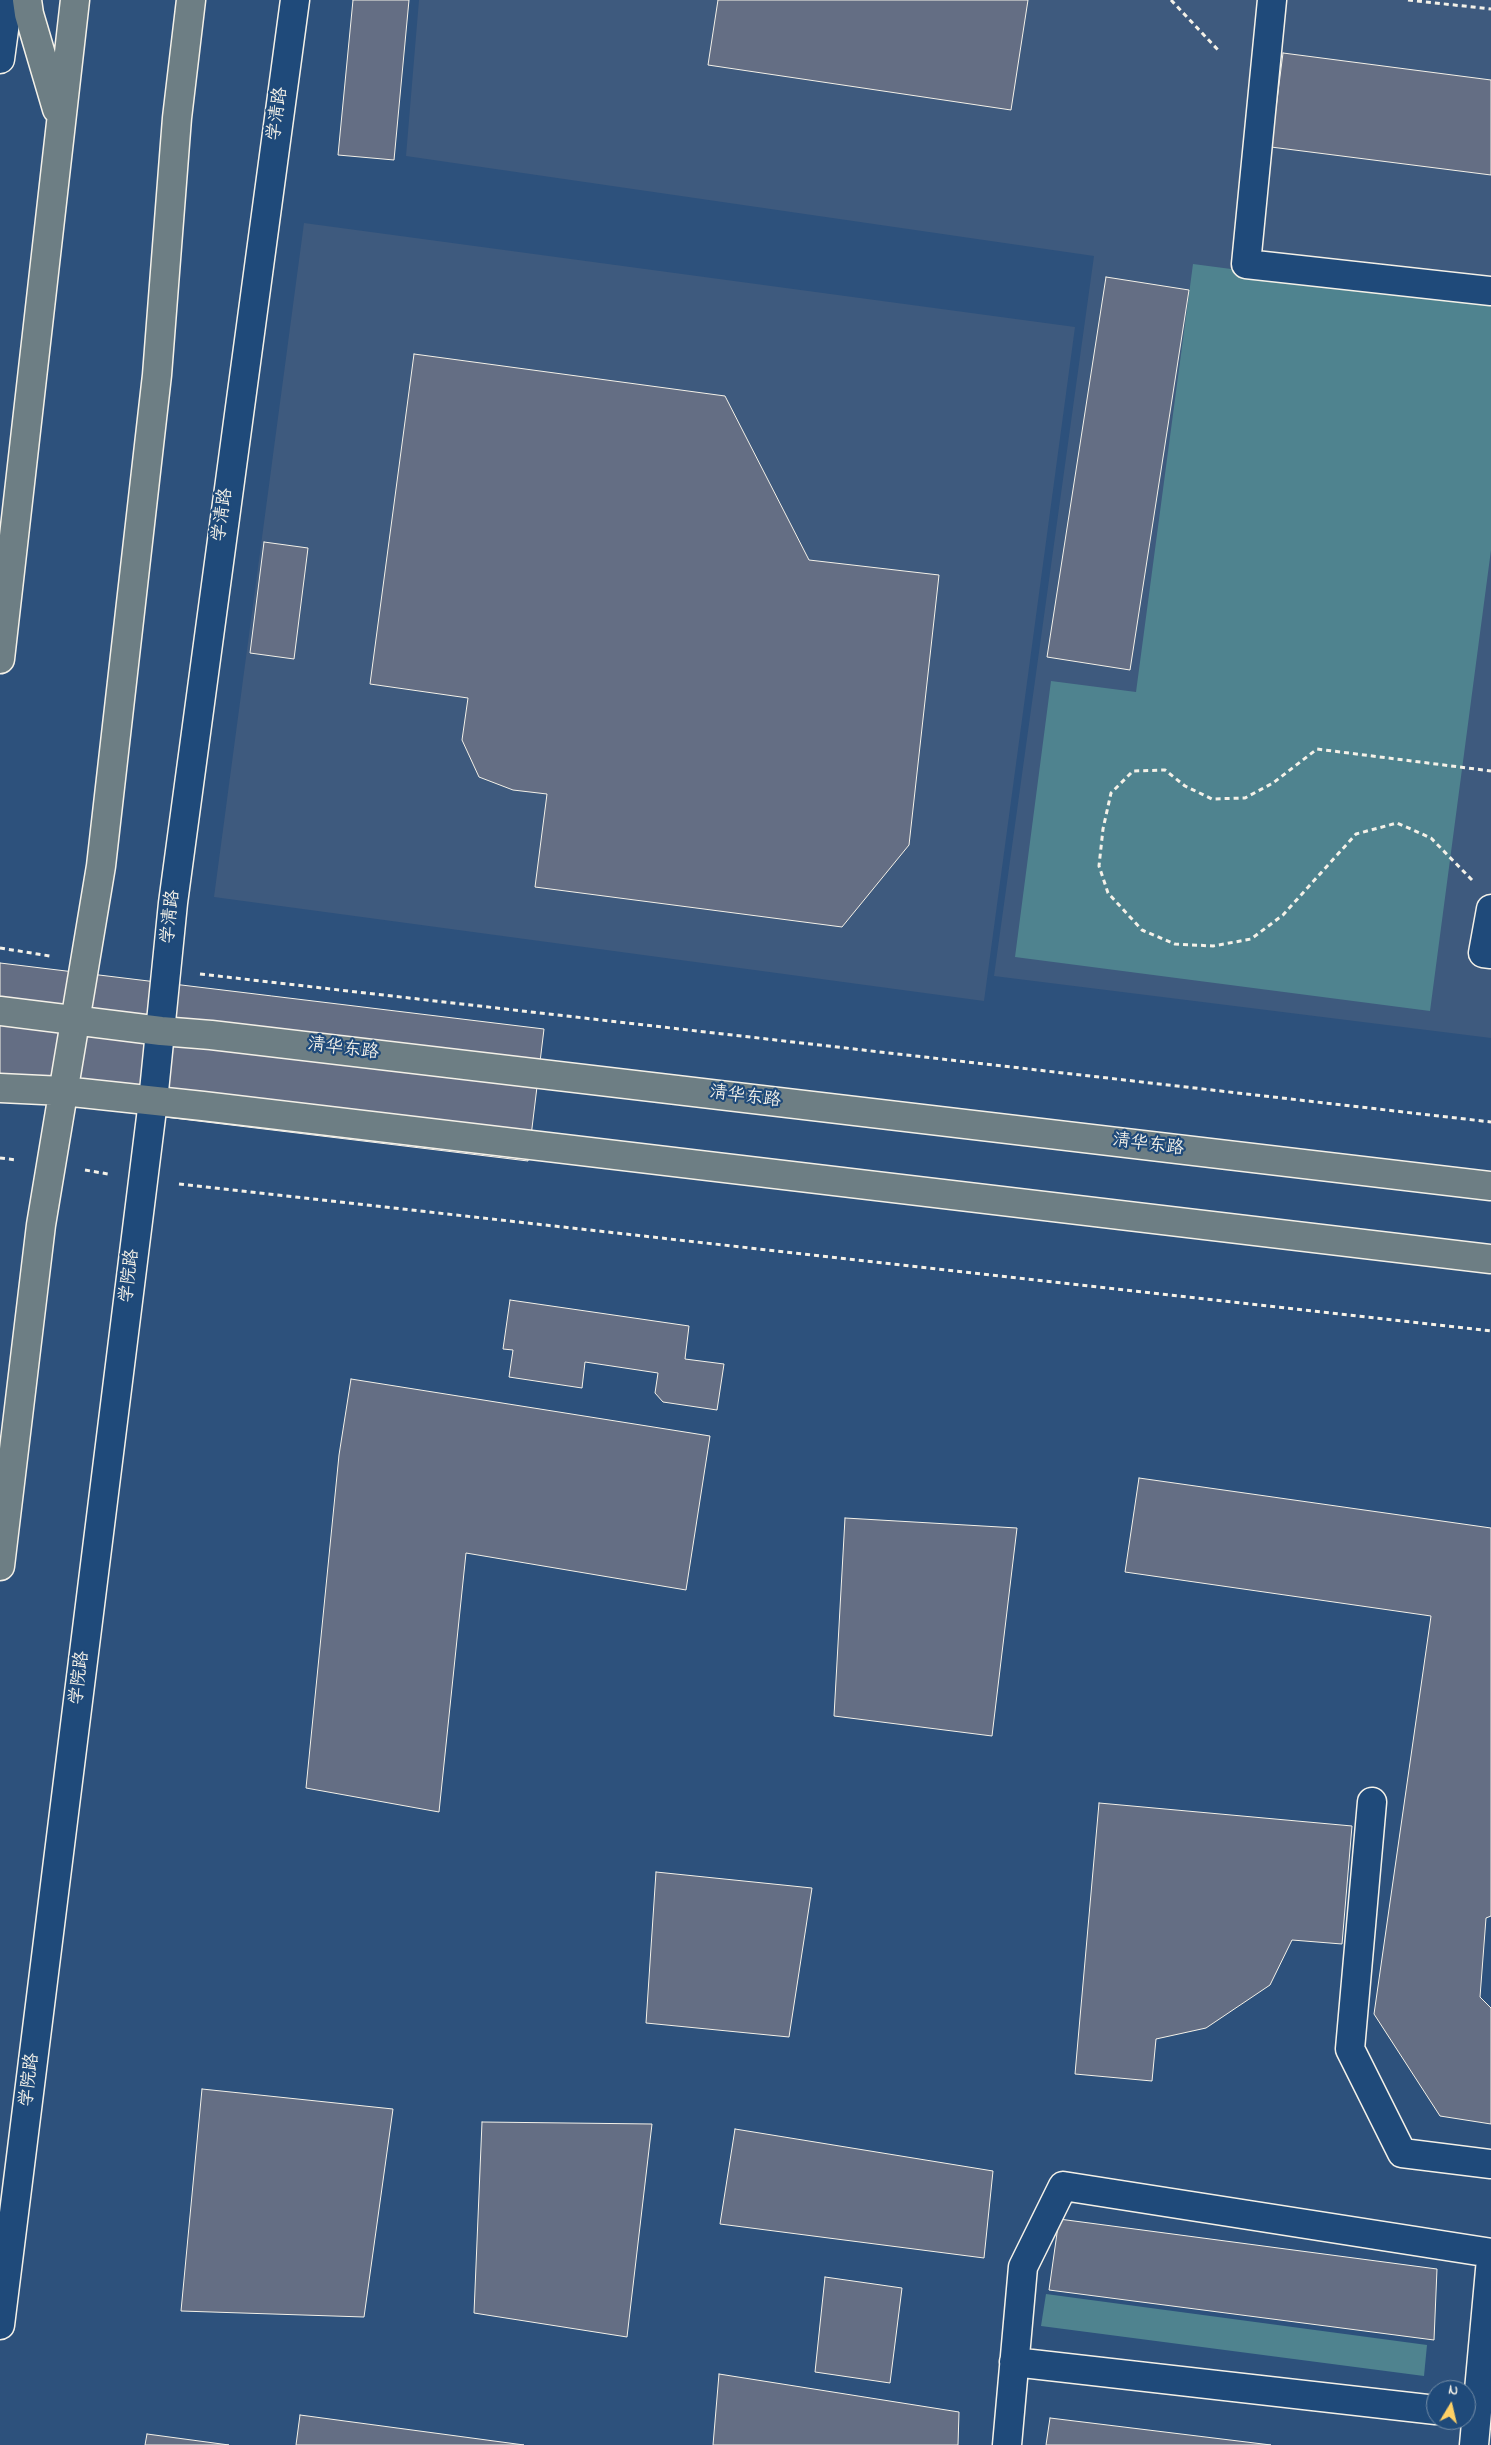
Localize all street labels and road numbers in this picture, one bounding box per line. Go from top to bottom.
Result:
street label: 学清路 [265,86,293,142]
street label: 学清路 [210,487,238,543]
street label: 学清路 [158,889,186,945]
street label: 清华东路 [306,1035,380,1065]
street label: 清华东路 [708,1083,782,1113]
street label: 清华东路 [1111,1131,1185,1161]
street label: 学院路 [117,1248,145,1304]
street label: 学院路 [67,1650,95,1706]
street label: 学院路 [17,2052,45,2108]

